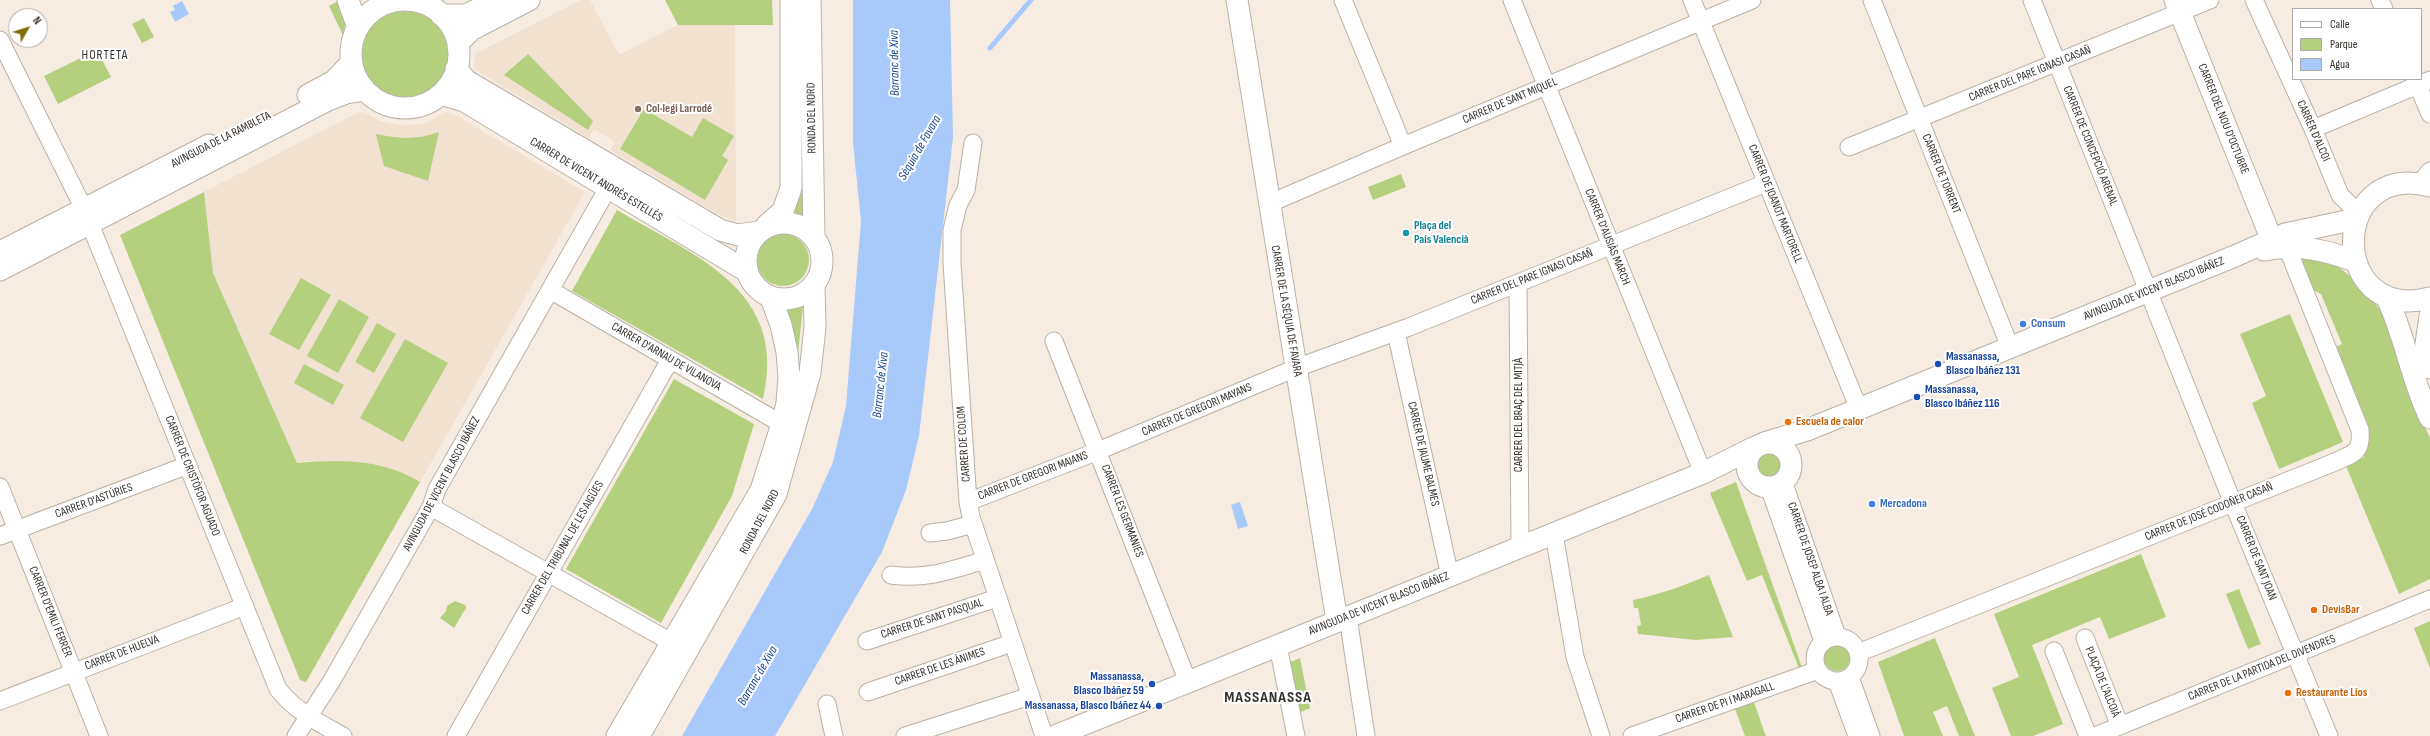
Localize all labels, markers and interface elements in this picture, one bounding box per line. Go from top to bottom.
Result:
north arrow [8,8,48,48]
legend [2292,8,2422,80]
text: N [30,14,44,27]
text: Calle [2330,17,2350,32]
water label: Barranc de Xiva [887,30,903,96]
text: Parque [2330,37,2358,52]
street label: CARRER DEL PARE IGNASI CASAÑ [1967,43,2093,105]
district label: HORTETA [82,48,128,64]
text: Agua [2330,57,2350,72]
street label: CARRER DEL NOU D'OCTUBRE [2194,62,2252,176]
street label: CARRER DE SANT MIQUEL [1461,75,1559,127]
street label: RONDA DEL NORD [804,82,820,154]
street label: CARRER DE CONCEPCIÓ ARENAL [2059,84,2121,208]
street label: CARRER D'ALCOI [2293,98,2333,164]
place label: Col·legi Larrodé [646,102,712,116]
marker: Col·legi Larrodé [633,104,643,114]
street label: AVINGUDA DE LA RAMBLETA [169,109,273,171]
water label: Séquia de Favara [895,113,945,183]
street label: CARRER DE TORRENT [1918,132,1964,216]
street label: CARRER DE VICENT ANDRÉS ESTELLÉS [527,135,665,225]
street label: CARRER DE JOANOT MARTORELL [1745,142,1805,266]
street label: CARRER D'AUSIÀS MARCH [1581,187,1633,287]
place label: Plaça del País Valencià [1414,219,1469,247]
marker: Plaça del País Valencià [1401,228,1411,238]
street label: CARRER DE LA SÉQUIA DE FAVARA [1267,244,1305,378]
street label: CARRER DEL PARE IGNASI CASAÑ [1469,246,1595,308]
street label: AVINGUDA DE VICENT BLASCO IBÁÑEZ [2082,254,2226,324]
place label: Consum [2031,317,2065,331]
marker: Consum [2018,319,2028,329]
street label: CARRER D'ARNAU DE VILANOVA [609,320,723,394]
place label: Massanassa, Blasco Ibáñez 131 [1946,350,2020,378]
water label: Barranc de Xiva [870,351,892,419]
street label: CARRER DEL BRAÇ DEL MITJÀ [1512,358,1526,472]
marker: Massanassa, Blasco Ibáñez 131 [1933,359,1943,369]
street label: CARRER DE GREGORI MAYANS [1140,380,1254,440]
place label: Massanassa, Blasco Ibáñez 116 [1925,383,2000,411]
marker: Massanassa, Blasco Ibáñez 116 [1912,392,1922,402]
street label: CARRER DE JAUME BALMES [1404,400,1442,508]
street label: CARRER DE COLOM [954,406,974,482]
street label: CARRER DE CRISTÒFOR AGUADO [161,414,223,538]
street label: AVINGUDA DE VICENT BLASCO IBÁÑEZ [400,414,484,554]
place label: Escuela de calor [1796,415,1864,429]
marker: Escuela de calor [1783,417,1793,427]
street label: CARRER DE GREGORI MAIANS [976,448,1090,504]
street label: CARRER LES GERMANIES [1098,463,1146,559]
street label: CARRER DEL TRIBUNAL DE LES AIGÜES [519,479,607,617]
street label: CARRER D'ASTÚRIES [53,480,135,522]
street label: CARRER DE JOSÉ CODOÑER CASAÑ [2143,480,2275,544]
street label: RONDA DEL NORD [737,487,783,557]
place label: Mercadona [1880,497,1927,511]
marker: Mercadona [1867,499,1877,509]
street label: CARRER DE JOSEP ALBA I ALBA [1784,500,1836,618]
street label: CARRER DE SANT JOAN [2232,514,2280,602]
street label: CARRER D'EMILI FERRER [25,564,75,660]
street label: AVINGUDA DE VICENT BLASCO IBÁÑEZ [1307,569,1451,639]
street label: CARRER DE SANT PASQUAL [879,596,985,642]
place label: DevisBar [2322,603,2360,617]
marker: DevisBar [2309,605,2319,615]
street label: CARRER DE HUELVA [83,632,161,674]
street label: CARRER DE LA PARTIDA DEL DIVENDRES [2186,632,2338,704]
water label: Barranc de Xiva [735,643,781,709]
street label: CARRER DE LES ÀNIMES [893,645,987,689]
street label: PLAÇA DE L'ALCOIÀ [2081,645,2123,719]
place label: Massanassa, Blasco Ibáñez 59 [1074,670,1144,698]
marker: Massanassa, Blasco Ibáñez 59 [1147,679,1157,689]
street label: CARRER DE PI I MARAGALL [1674,679,1776,727]
place label: Restaurante Lios [2296,686,2367,700]
district label: MASSANASSA [1224,688,1312,708]
marker: Restaurante Lios [2283,688,2293,698]
place label: Massanassa, Blasco Ibáñez 44 [1025,699,1151,713]
marker: Massanassa, Blasco Ibáñez 44 [1154,701,1164,711]

